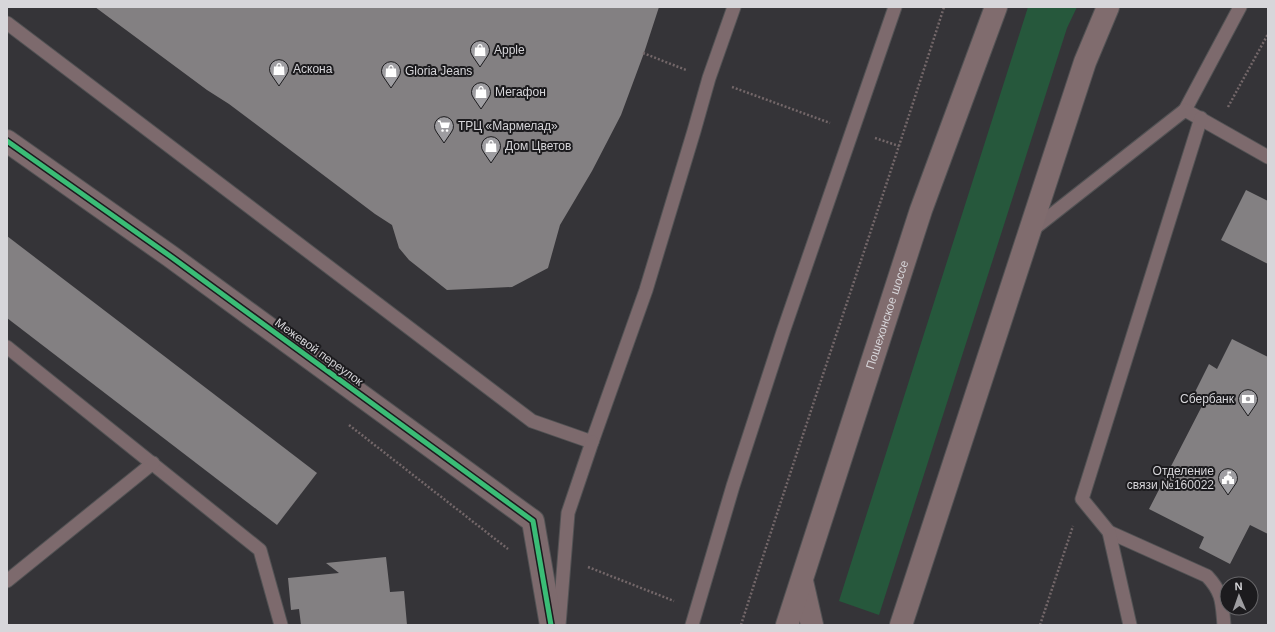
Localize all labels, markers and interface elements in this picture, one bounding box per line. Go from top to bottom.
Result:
shop icon: Apple [469,39,491,67]
place label: Apple [494,43,525,57]
shop icon: Аскона [268,58,290,86]
shop icon: Gloria Jeans [380,60,402,88]
place label: Аскона [293,62,333,76]
place label: Gloria Jeans [405,64,472,78]
shop icon: Мегафон [470,81,492,109]
place label: Мегафон [495,85,546,99]
supermarket icon: ТРЦ «Мармелад» [433,115,455,143]
place label: ТРЦ «Мармелад» [458,119,558,133]
shop icon: Дом Цветов [480,135,502,163]
place label: Дом Цветов [505,139,571,153]
street label: Пошехонское шоссе [863,258,911,371]
street label: Межевой переулок [272,315,366,389]
bank icon: Сбербанк [1237,388,1259,416]
place label: Сбербанк [1180,392,1235,406]
place label: Отделение связи №160022 [1127,464,1214,492]
public building icon: Отделение связи №160022 [1217,467,1239,495]
north arrow [1219,576,1259,616]
text: N [1234,580,1243,592]

